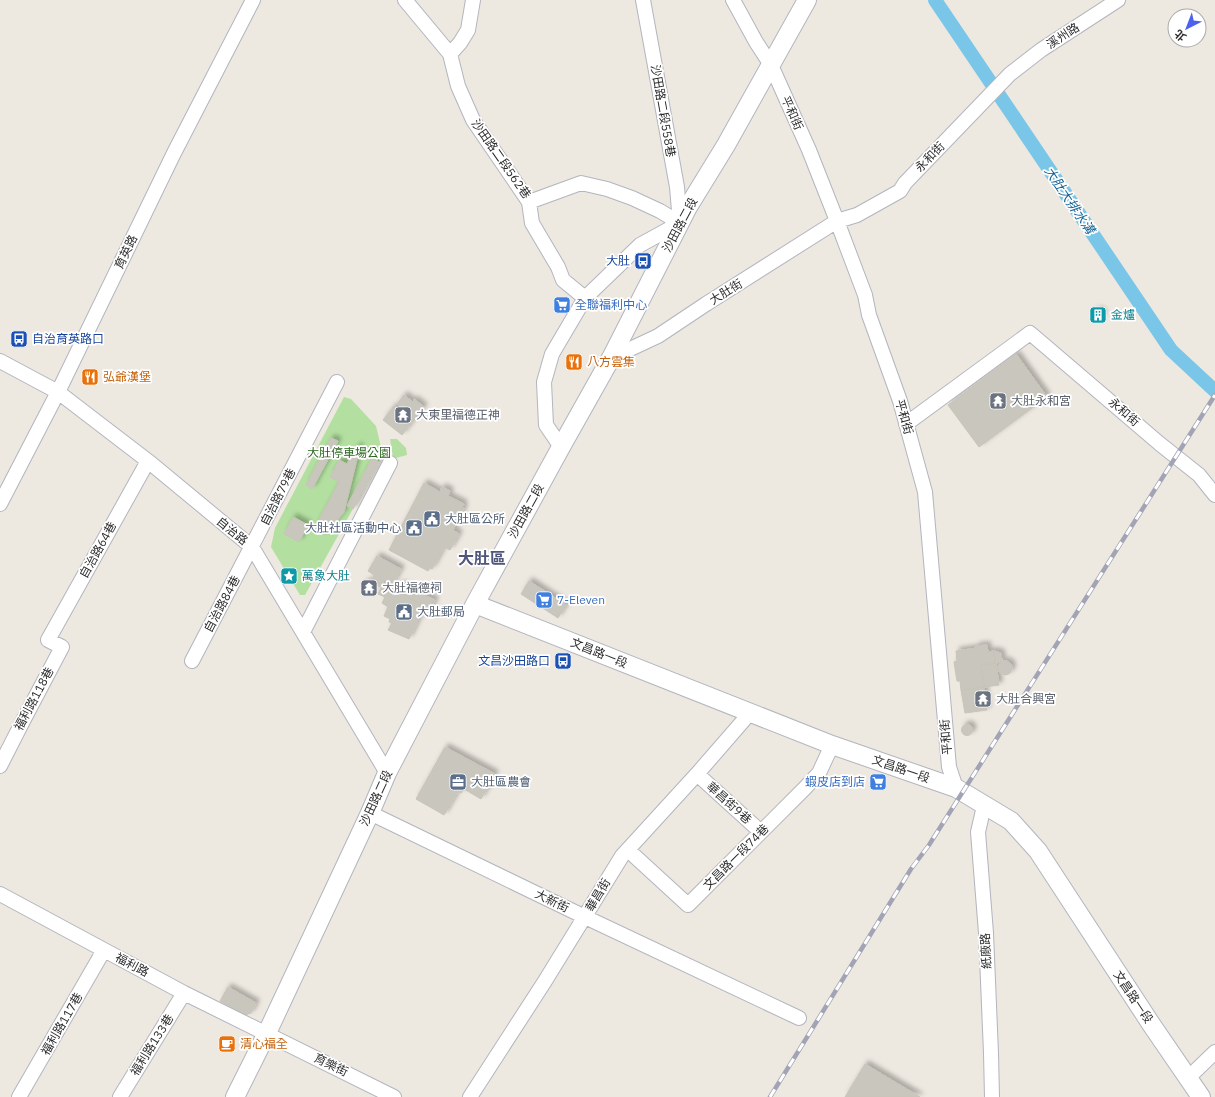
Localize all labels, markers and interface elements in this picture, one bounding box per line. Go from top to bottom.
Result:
north arrow [1167,8,1207,48]
street label: 溪州路 [1044,19,1082,52]
text: 北 [1172,27,1189,44]
street label: 沙田路二段558巷 [648,64,679,158]
street label: 平和街 [778,93,807,132]
street label: 沙田路二段562巷 [468,116,534,201]
street label: 永和街 [912,138,948,175]
water label: 大肚大排水溝 [1041,163,1100,239]
street label: 沙田路二段 [659,195,700,255]
street label: 育英路 [111,232,140,271]
bus stop icon: 大肚 [633,251,653,271]
place label: 大肚 [606,253,630,268]
street label: 大肚街 [706,276,745,307]
supermarket icon: 全聯福利中心 [552,295,572,315]
place label: 全聯福利中心 [575,297,647,312]
building icon: 金爐 [1088,305,1108,325]
place label: 金爐 [1111,307,1135,322]
bus stop icon: 自治育英路口 [9,329,29,349]
place label: 自治育英路口 [32,331,104,346]
restaurant icon: 八方雲集 [564,352,584,372]
place label: 八方雲集 [587,354,635,369]
restaurant icon: 弘爺漢堡 [80,367,100,387]
place label: 弘爺漢堡 [103,369,151,384]
temple icon: 大肚永和宮 [988,391,1008,411]
place label: 大肚永和宮 [1011,393,1071,408]
street label: 永和街 [1106,394,1143,429]
street label: 平和街 [892,397,917,436]
temple icon: 大東里福德正神 [393,405,413,425]
place label: 大東里福德正神 [416,407,500,422]
park label: 大肚停車場公園 [307,445,391,460]
street label: 自治路79巷 [257,466,298,528]
street label: 沙田路二段 [504,481,547,541]
public building icon: 大肚區公所 [422,509,442,529]
place label: 大肚區公所 [445,511,505,526]
street label: 自治路 [214,513,251,548]
public building icon: 大肚社區活動中心 [404,518,424,538]
street label: 自治路64巷 [76,519,119,581]
place label: 大肚社區活動中心 [305,520,401,535]
district label: 大肚區 [458,548,506,568]
place icon: 萬象大肚 [279,566,299,586]
place label: 萬象大肚 [302,568,350,583]
street label: 自治路84巷 [200,573,243,635]
temple icon: 大肚福德祠 [359,578,379,598]
place label: 大肚福德祠 [382,580,442,595]
supermarket icon: 7-Eleven [534,590,554,610]
place label: 7-Eleven [557,592,605,607]
public building icon: 大肚郵局 [394,602,414,622]
place label: 大肚郵局 [417,604,465,619]
street label: 文昌路一段 [569,634,630,671]
bus stop icon: 文昌沙田路口 [553,651,573,671]
place label: 文昌沙田路口 [478,653,550,668]
street label: 福利路118巷 [11,665,57,733]
temple icon: 大肚合興宮 [973,689,993,709]
place label: 大肚合興宮 [996,691,1056,706]
street label: 平和街 [936,718,955,756]
street label: 文昌路一段 [870,752,932,785]
street label: 沙田路二段 [356,767,395,828]
office icon: 大肚區農會 [448,772,468,792]
supermarket icon: 蝦皮店到店 [868,772,888,792]
place label: 大肚區農會 [471,774,531,789]
place label: 蝦皮店到店 [805,774,865,789]
street label: 華昌街9巷 [704,779,755,827]
street label: 文昌路一段74巷 [700,821,771,892]
street label: 華昌街 [582,875,613,914]
street label: 大新街 [533,886,572,915]
street label: 紙廠路 [977,933,994,969]
street label: 福利路 [113,949,152,980]
street label: 文昌路一段 [1110,968,1156,1026]
street label: 福利路117巷 [38,990,85,1058]
street label: 福利路133巷 [127,1011,176,1078]
cafe icon: 清心福全 [217,1034,237,1054]
place label: 清心福全 [240,1036,288,1051]
street label: 育樂街 [312,1050,351,1079]

